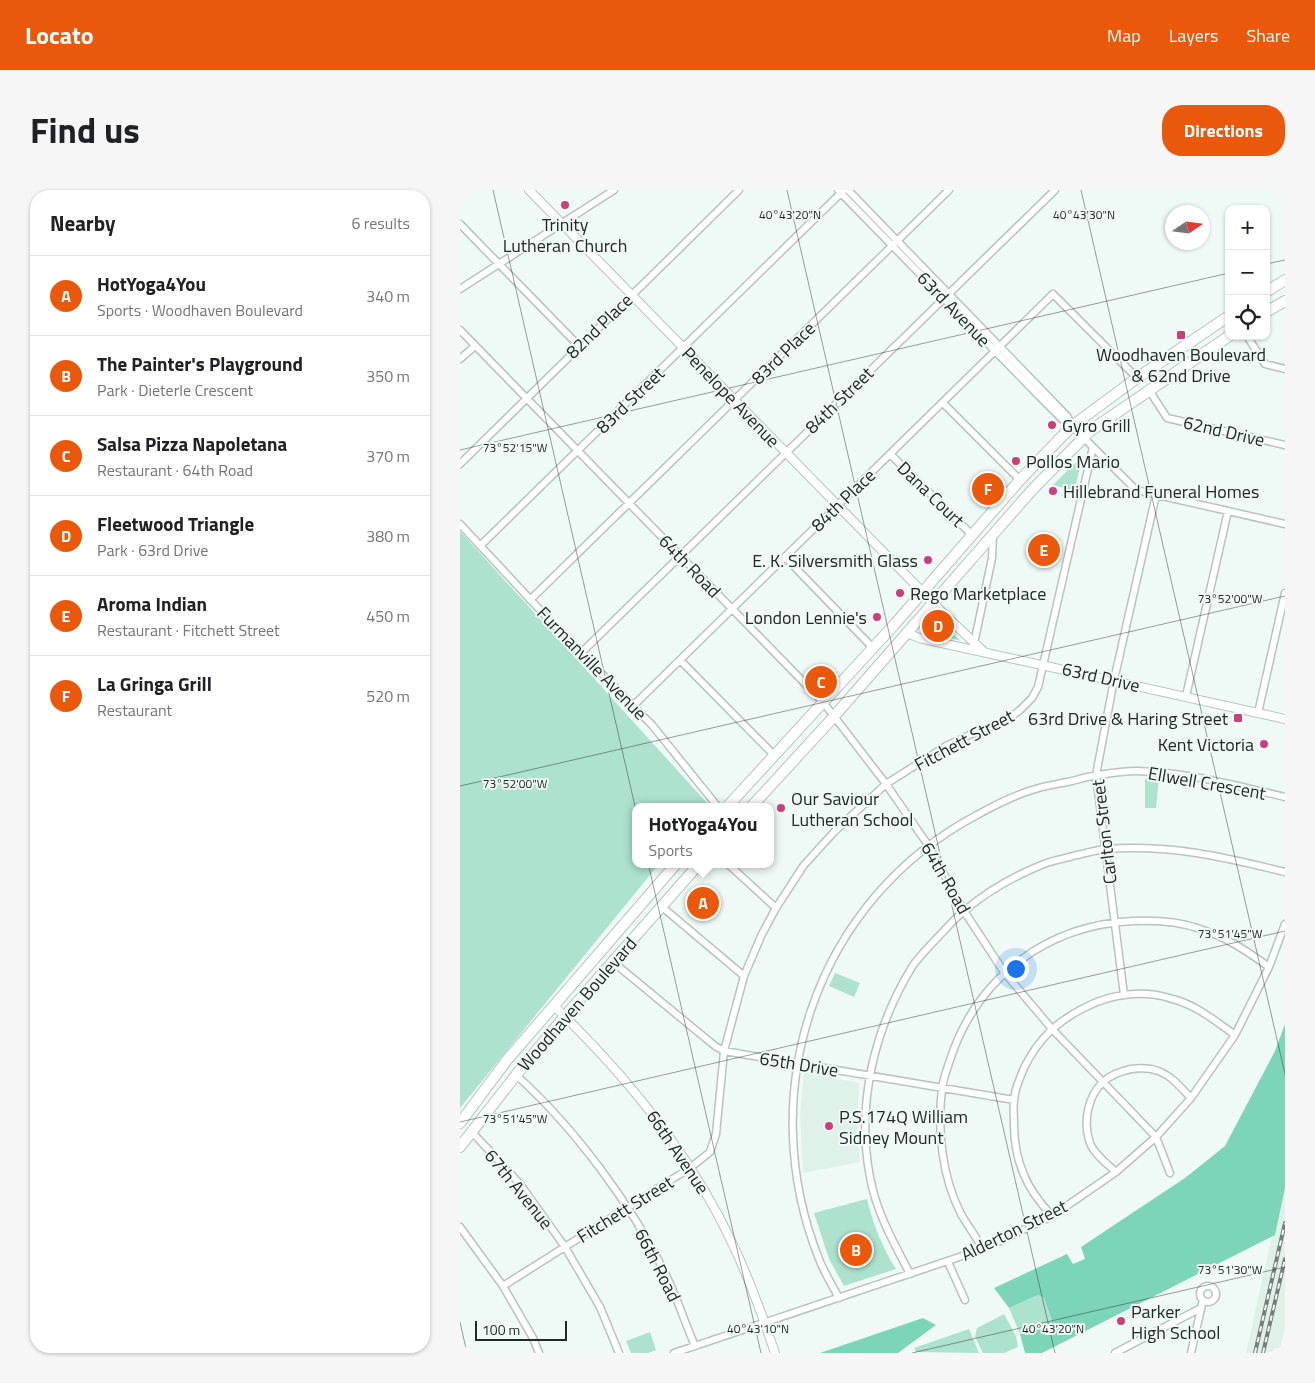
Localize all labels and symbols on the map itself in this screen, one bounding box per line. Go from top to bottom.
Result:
marker: Trinity Lutheran Church [559,199,571,211]
text: 40°43'20"N [759,205,821,224]
text: 40°43'30"N [1053,205,1115,224]
north arrow [1165,205,1210,250]
place label: Trinity Lutheran Church [503,211,627,259]
street label: 63rd Avenue [911,265,997,353]
street label: 82nd Place [559,287,639,365]
street label: 83rd Place [745,315,821,391]
marker: Woodhaven Boulevard & 62nd Drive [1175,329,1187,341]
street label: Penelope Avenue [676,341,786,453]
place label: Woodhaven Boulevard & 62nd Drive [1096,341,1266,389]
street label: 83rd Street [590,360,671,440]
street label: 84th Street [799,360,880,440]
street label: 62nd Drive [1181,409,1267,453]
place label: Gyro Grill [1062,412,1131,439]
marker: Gyro Grill [1046,419,1058,431]
text: 73°52'15"W [483,438,548,457]
place label: Pollos Mario [1026,448,1120,475]
street label: Dana Court [891,455,971,534]
marker: Pollos Mario [1010,455,1022,467]
street label: 84th Place [805,462,881,538]
pin: F [972,470,1004,508]
place label: Hillebrand Funeral Homes [1063,478,1259,505]
marker: Hillebrand Funeral Homes [1047,485,1059,497]
street label: 64th Road [653,528,727,604]
pin: E [1028,531,1060,569]
place label: E. K. Silversmith Glass [752,547,918,574]
marker: E. K. Silversmith Glass [922,554,934,566]
place label: Rego Marketplace [910,580,1046,607]
marker: Rego Marketplace [894,587,906,599]
text: 73°52'00"W [1198,589,1263,608]
street label: Furmanville Avenue [531,600,653,726]
place label: London Lennie's [745,604,867,631]
pin: D [922,607,954,645]
marker: London Lennie's [871,611,883,623]
street label: 63rd Drive [1059,655,1143,699]
pin: C [805,663,837,701]
street label: Fitchett Street [909,702,1019,778]
place label: 63rd Drive & Haring Street [1028,705,1229,732]
marker: 63rd Drive & Haring Street [1232,712,1244,724]
place label: Kent Victoria [1158,731,1254,758]
marker: Kent Victoria [1258,738,1270,750]
street label: Ellwell Crescent [1146,759,1269,807]
text: 73°52'00"W [483,774,548,793]
street label: Carlton Street [1084,778,1124,886]
place label: Our Saviour Lutheran School [791,785,913,833]
marker: Our Saviour Lutheran School [775,802,787,814]
street label: 64th Road [915,837,977,919]
pin: A [687,884,719,922]
text: 73°51'45"W [1198,924,1263,943]
street label: Woodhaven Boulevard [511,931,643,1077]
your location [1003,956,1029,982]
street label: 65th Drive [758,1044,840,1084]
place label: P.S.174Q William Sidney Mount [839,1103,968,1151]
street label: 66th Avenue [640,1104,716,1200]
text: 73°51'45"W [483,1109,548,1128]
marker: P.S.174Q William Sidney Mount [823,1120,835,1132]
street label: 67th Avenue [478,1143,560,1235]
street label: Fitchett Street [572,1168,679,1249]
street label: Alderton Street [956,1192,1072,1267]
street label: 66th Road [628,1224,688,1306]
pin: B [840,1231,872,1269]
text: 73°51'30"W [1198,1260,1263,1279]
place label: Parker High School [1131,1298,1220,1346]
marker: Parker High School [1115,1315,1127,1327]
scale bar [475,1318,568,1341]
text: 40°43'10"N [727,1319,789,1338]
text: 40°43'20"N [1022,1319,1084,1338]

